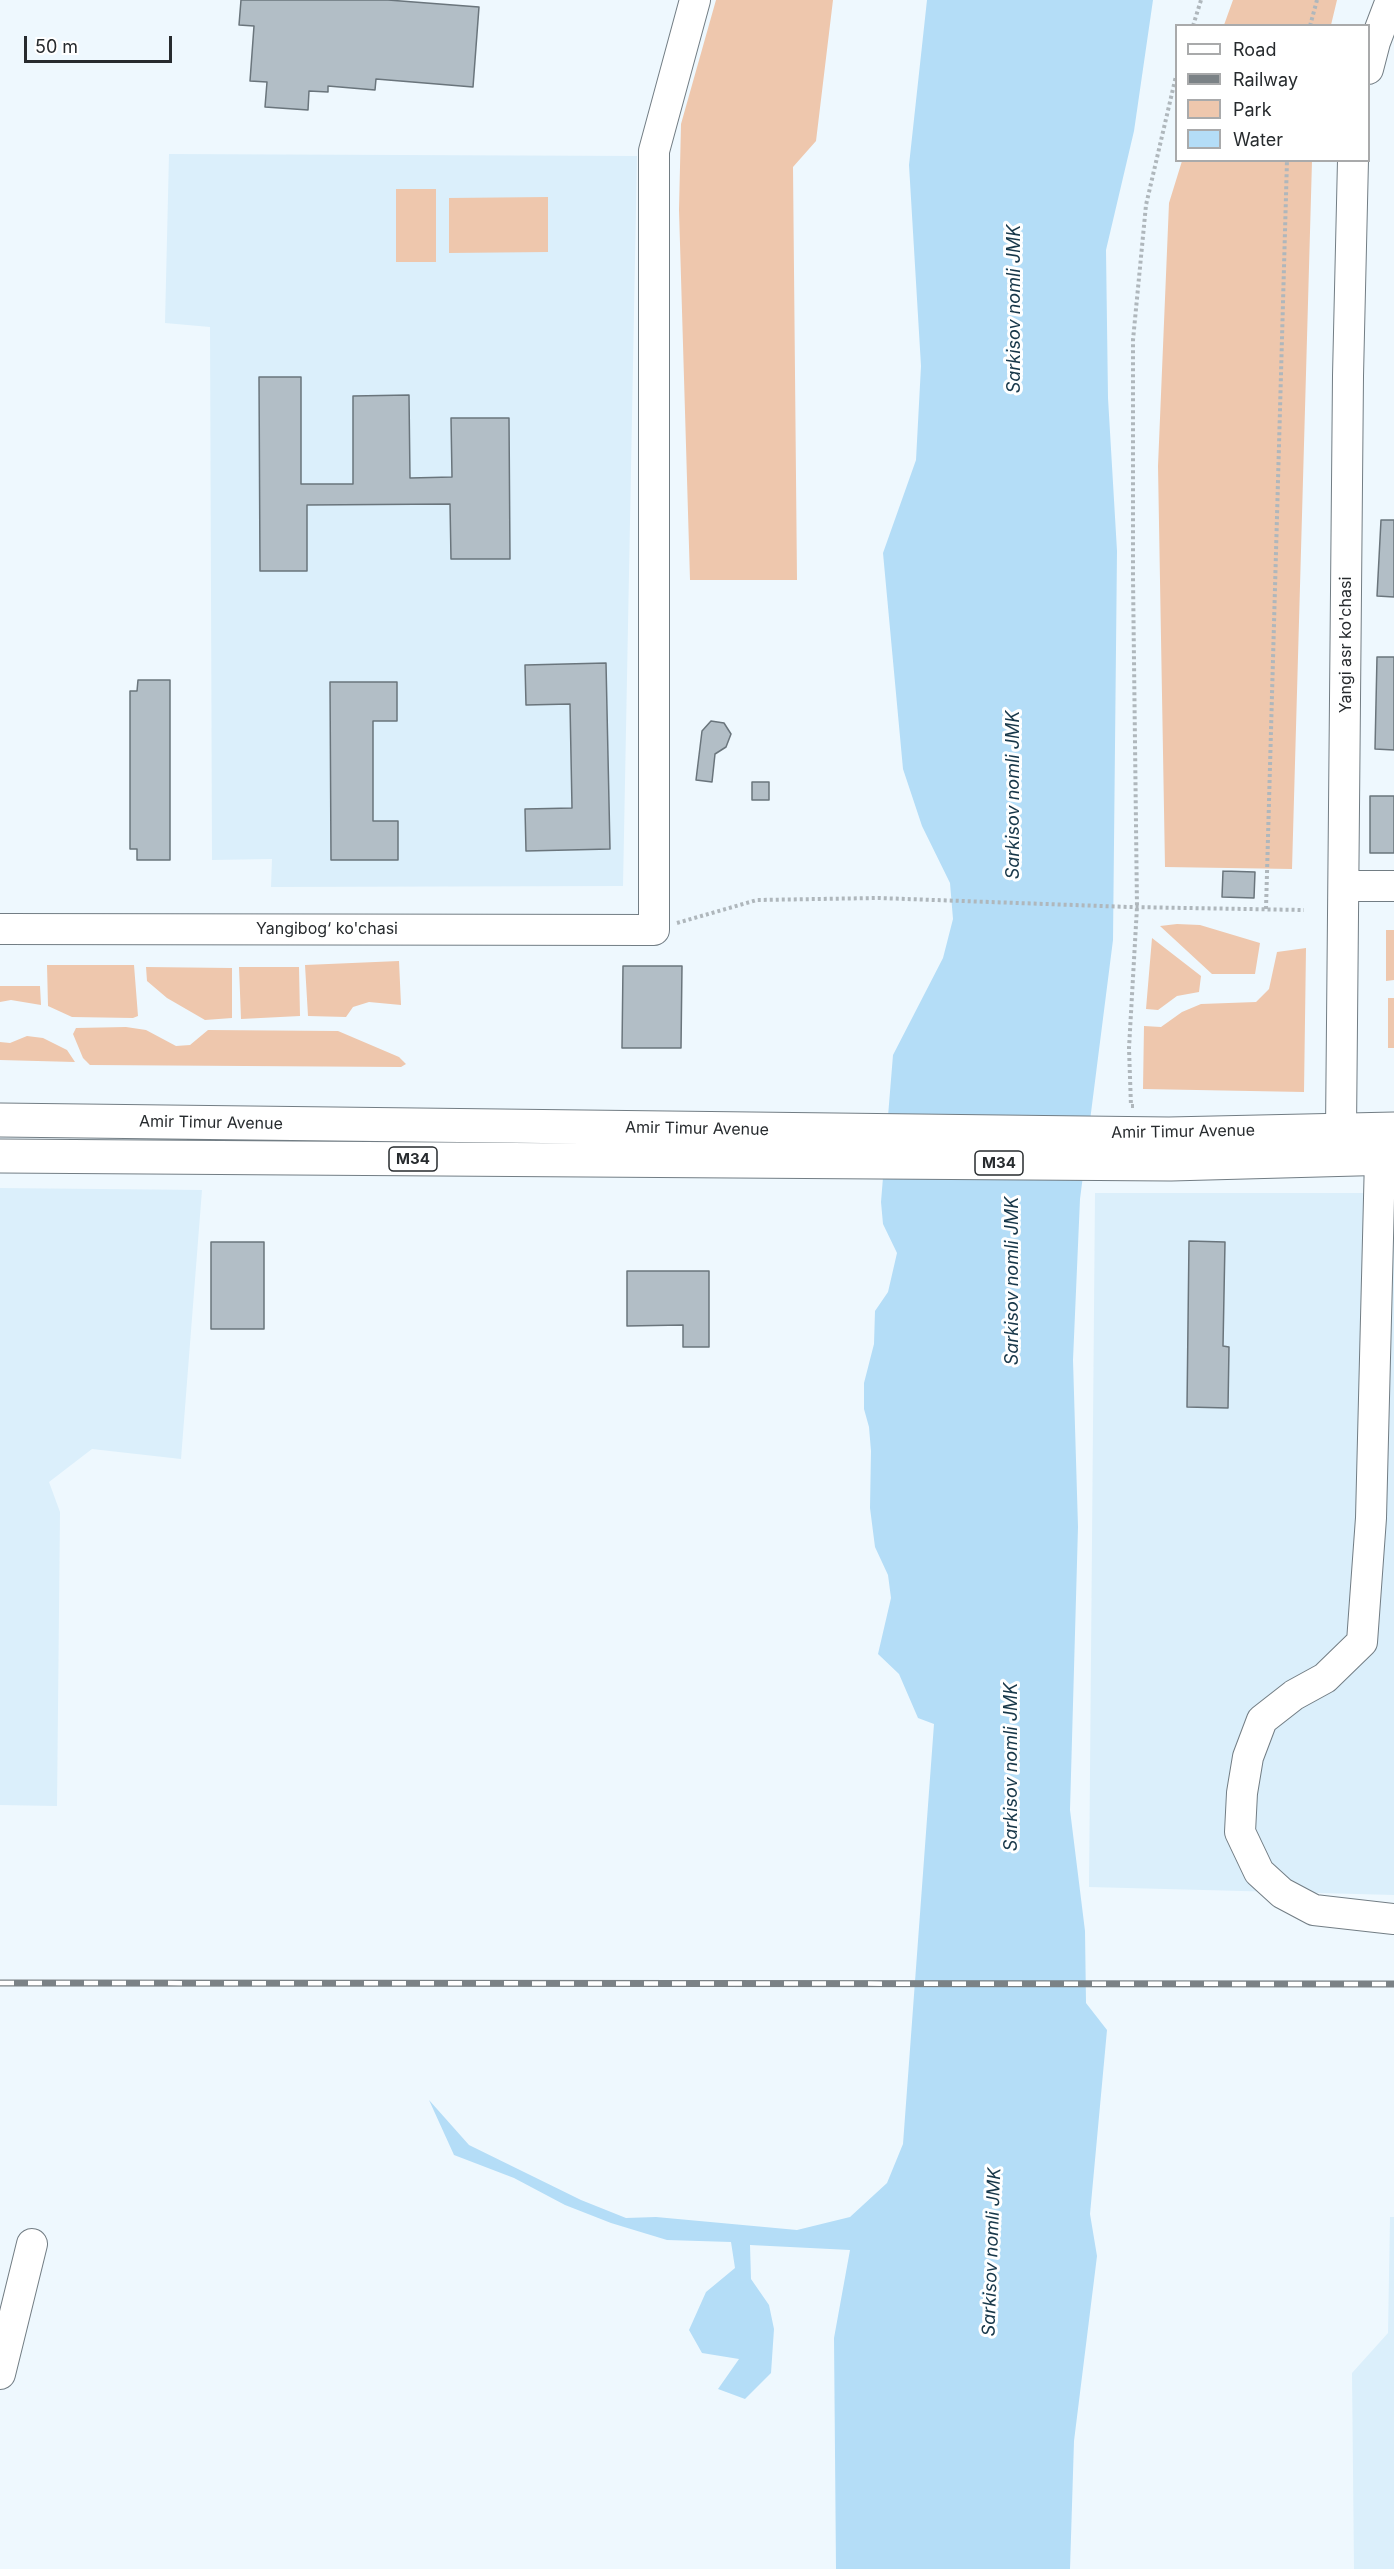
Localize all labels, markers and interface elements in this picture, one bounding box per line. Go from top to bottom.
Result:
scale bar [27,24,176,62]
legend [1175,24,1370,162]
text: 50 m [35,36,78,57]
text: Road [1233,39,1276,60]
text: Railway [1233,69,1298,90]
text: Park [1233,99,1272,120]
text: Water [1233,129,1283,150]
water label: Sarkisov nomli JMK [1004,225,1026,393]
street label: Yangi asr ko'chasi [1336,577,1356,713]
water label: Sarkisov nomli JMK [1003,711,1025,879]
street label: Yangibog‘ ko'chasi [256,919,398,939]
street label: Amir Timur Avenue [139,1112,283,1134]
street label: Amir Timur Avenue [625,1118,769,1140]
street label: Amir Timur Avenue [1111,1121,1255,1143]
road number: M34 [389,1147,437,1171]
road number: M34 [975,1151,1023,1175]
water label: Sarkisov nomli JMK [1002,1197,1024,1365]
water label: Sarkisov nomli JMK [1001,1683,1023,1851]
water label: Sarkisov nomli JMK [978,2167,1006,2337]

